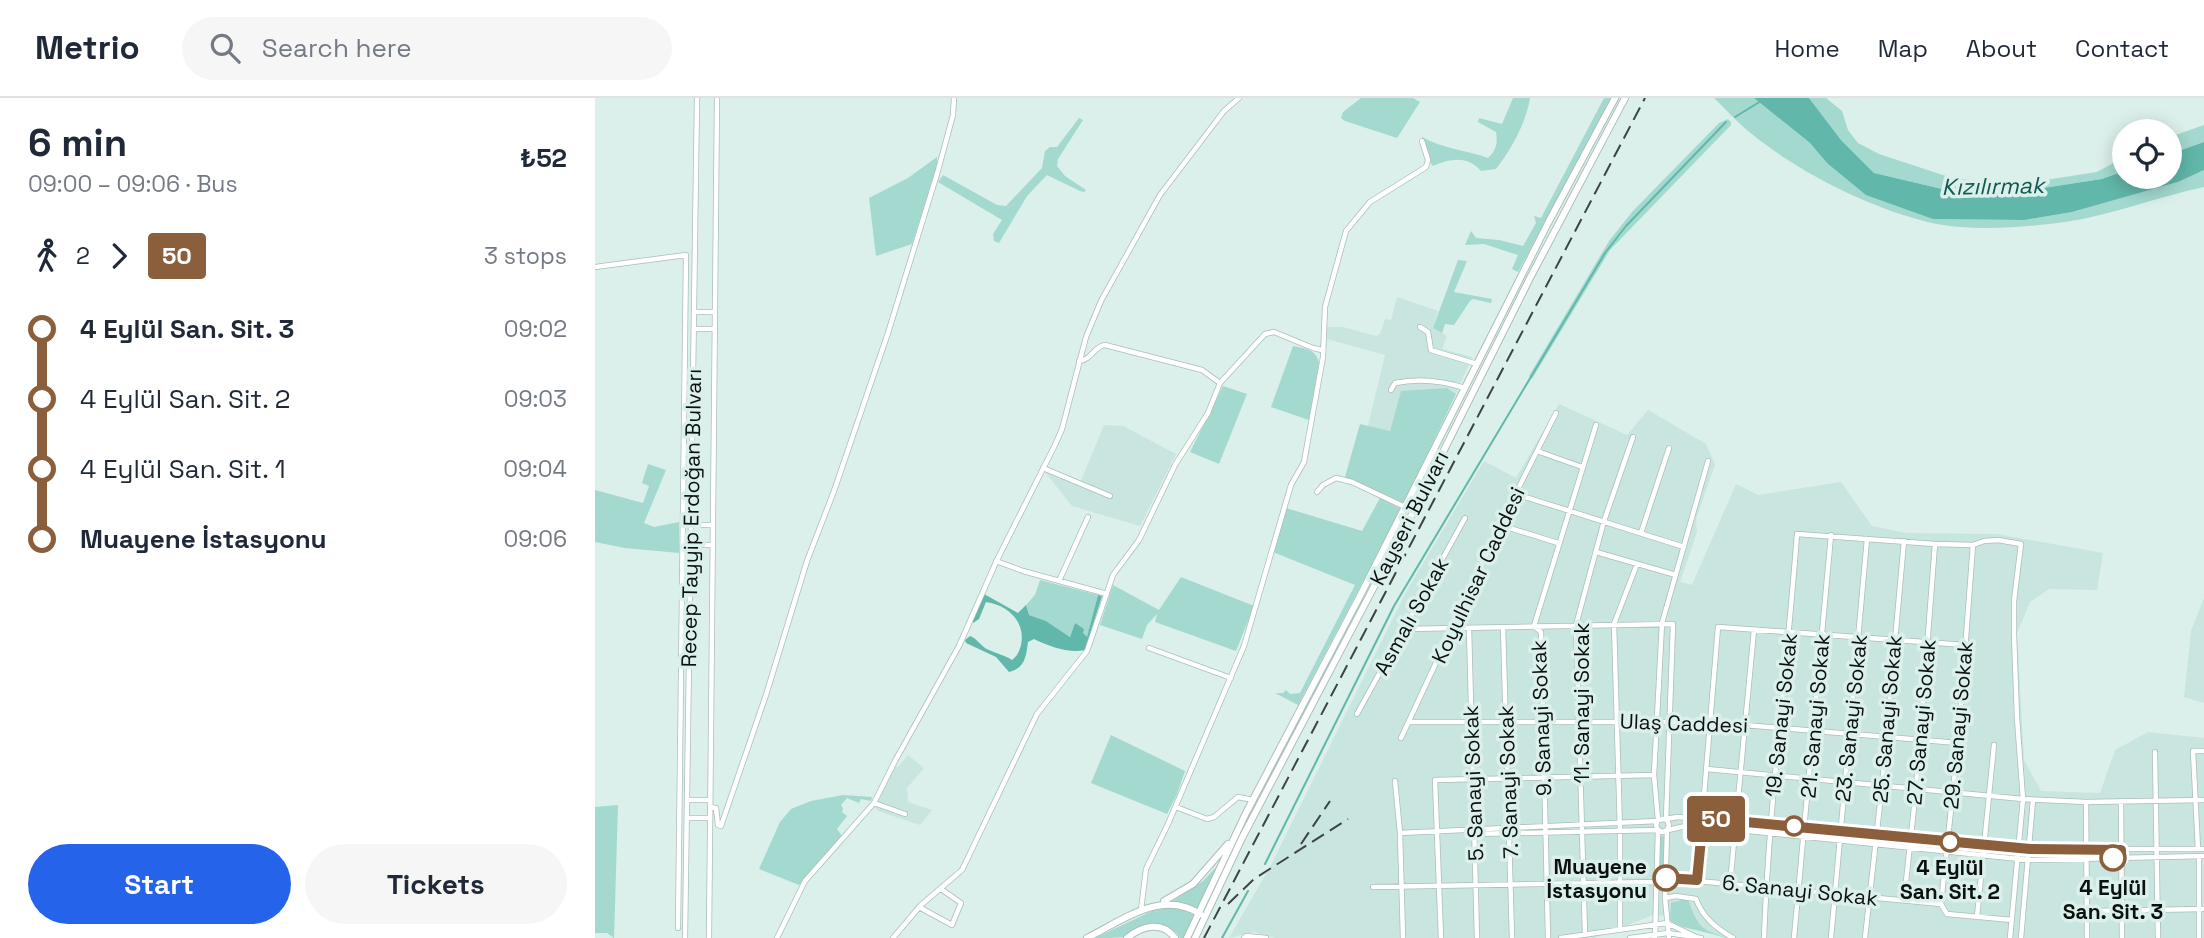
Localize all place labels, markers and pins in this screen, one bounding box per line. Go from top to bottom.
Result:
unlabelled marker [1784,816,1804,836]
marker: 4 Eylül San. Sit. 2 [1940,832,1960,852]
marker: 4 Eylül San. Sit. 3 [2100,845,2126,871]
place label: Muayene İstasyonu [1547,853,1647,904]
place label: 4 Eylül San. Sit. 2 [1900,854,2000,905]
marker: Muayene İstasyonu [1653,865,1679,891]
place label: 4 Eylül San. Sit. 3 [2063,874,2163,925]

